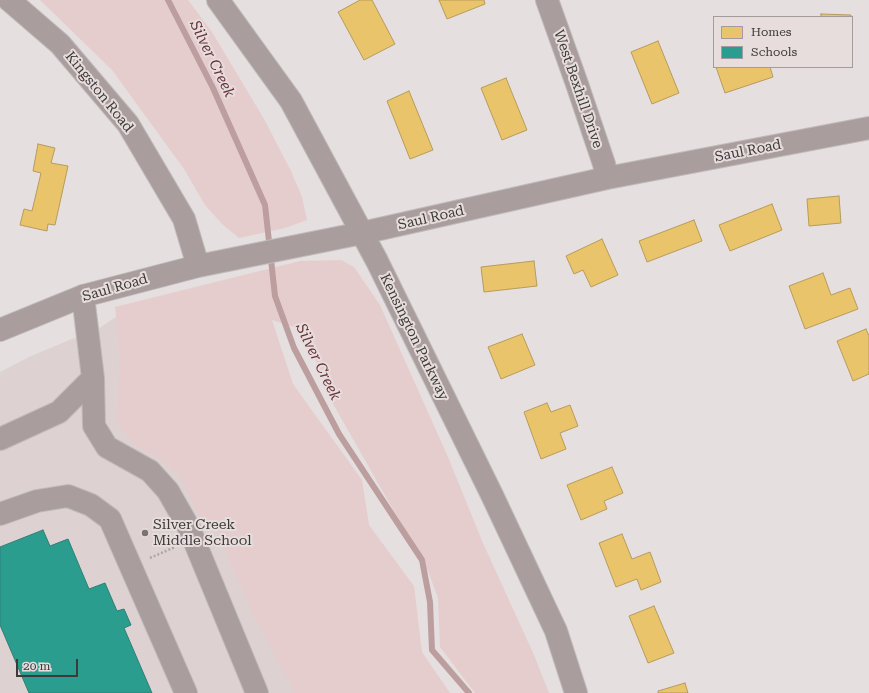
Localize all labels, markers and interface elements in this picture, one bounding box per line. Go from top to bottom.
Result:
legend [713,16,853,68]
water label: Silver Creek [186,18,238,100]
text: Homes [751,25,791,39]
street label: West Bexhill Drive [550,28,606,150]
text: Schools [751,45,797,59]
street label: Kingston Road [61,48,137,136]
street label: Saul Road [713,136,783,166]
street label: Saul Road [396,202,466,234]
street label: Saul Road [80,271,150,305]
street label: Kensington Parkway [376,271,452,403]
water label: Silver Creek [292,321,344,403]
place label: Silver Creek Middle School [153,517,252,550]
marker: Silver Creek Middle School [140,528,150,538]
scale bar [18,651,80,677]
text: 20 m [23,659,50,673]

